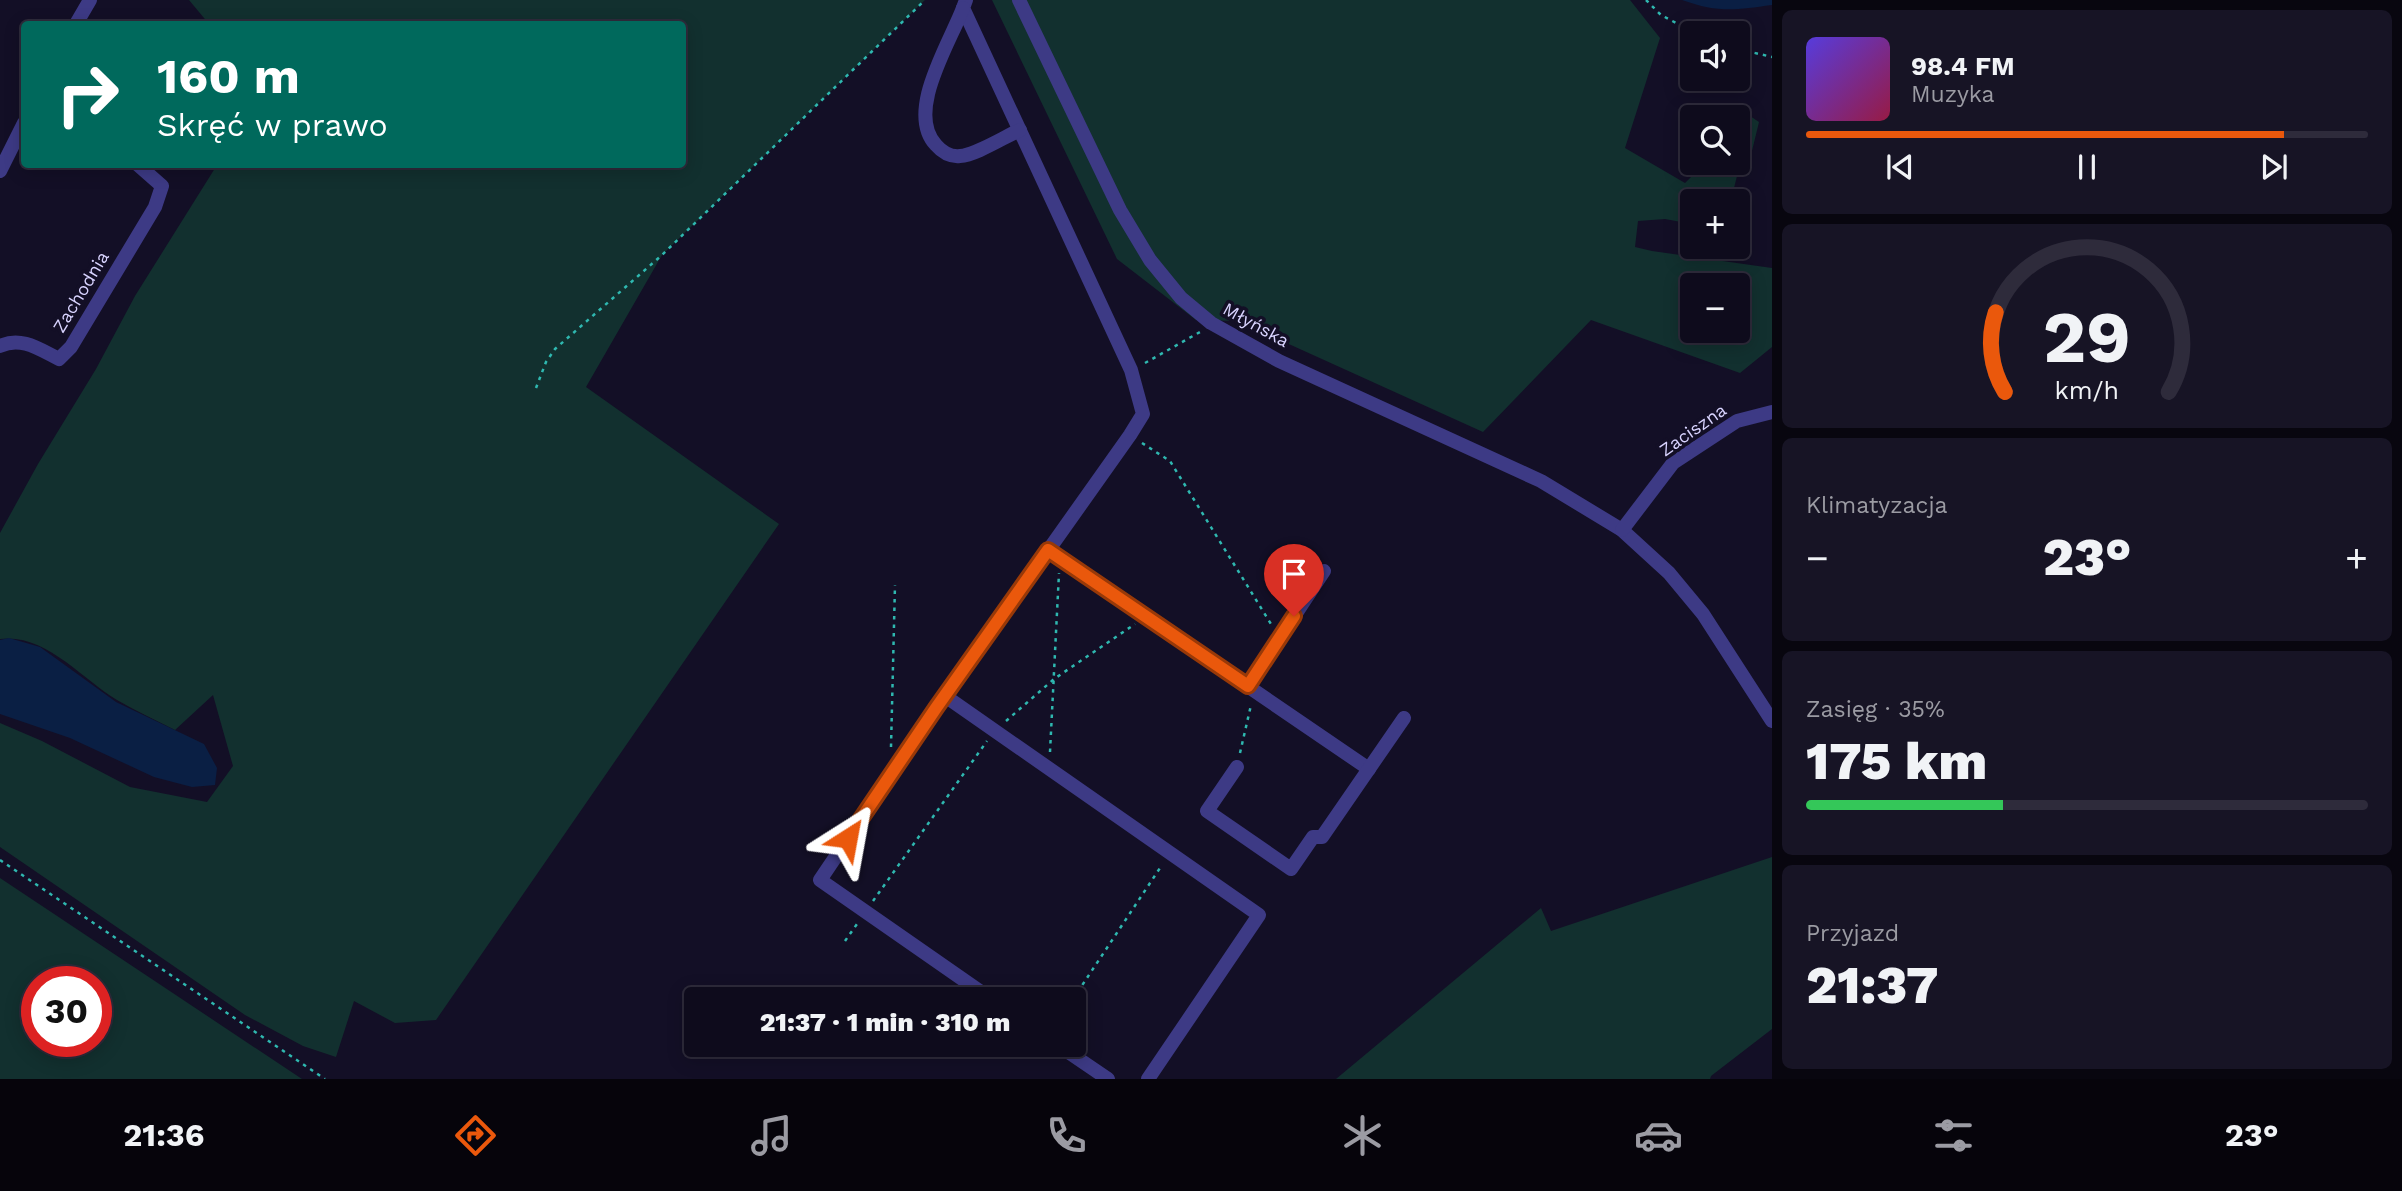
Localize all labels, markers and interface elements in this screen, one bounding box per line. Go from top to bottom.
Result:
map controls [1680,21,1750,343]
button: sound [1680,21,1750,91]
text: 160 m [157,47,300,105]
icon: right [42,49,133,140]
text: 98.4 FM [1911,51,2015,81]
text: Muzyka [1911,81,1995,108]
button: search [1680,105,1750,175]
text: Skręć w prawo [157,106,388,144]
icon: previous [1881,148,1919,186]
icon: pause [2068,148,2106,186]
icon: next [2255,148,2293,186]
button: + [1680,189,1750,259]
street label: Zachodnia [48,247,113,336]
button: − [1680,273,1750,343]
text: 29 [2043,294,2131,380]
street label: Młyńska [1220,298,1293,351]
text: km/h [2055,375,2119,404]
street label: Zaciszna [1655,399,1730,460]
text: Klimatyzacja [1806,492,1948,519]
text: 23° [2043,527,2131,588]
text: − [1806,536,1829,580]
text: + [2345,536,2368,580]
pin [1264,544,1324,616]
icon: arrive [1275,555,1313,593]
text: Zasięg · 35% [1806,696,1945,723]
text: 175 km [1806,731,1987,792]
position arrow [811,801,885,875]
text: Przyjazd [1806,920,1899,947]
text: 21:37 [1806,955,1939,1016]
speed limit sign: 30 [21,966,112,1057]
text: 21:37 · 1 min · 310 m [760,1007,1010,1037]
icon: directions [451,1111,500,1160]
icon: music [747,1111,796,1160]
icon: phone [1042,1111,1091,1160]
icon: climate [1338,1111,1387,1160]
icon: car [1634,1111,1683,1160]
icon: filters [1929,1111,1978,1160]
text: 21:36 [123,1116,205,1154]
text: 23° [2225,1116,2279,1154]

